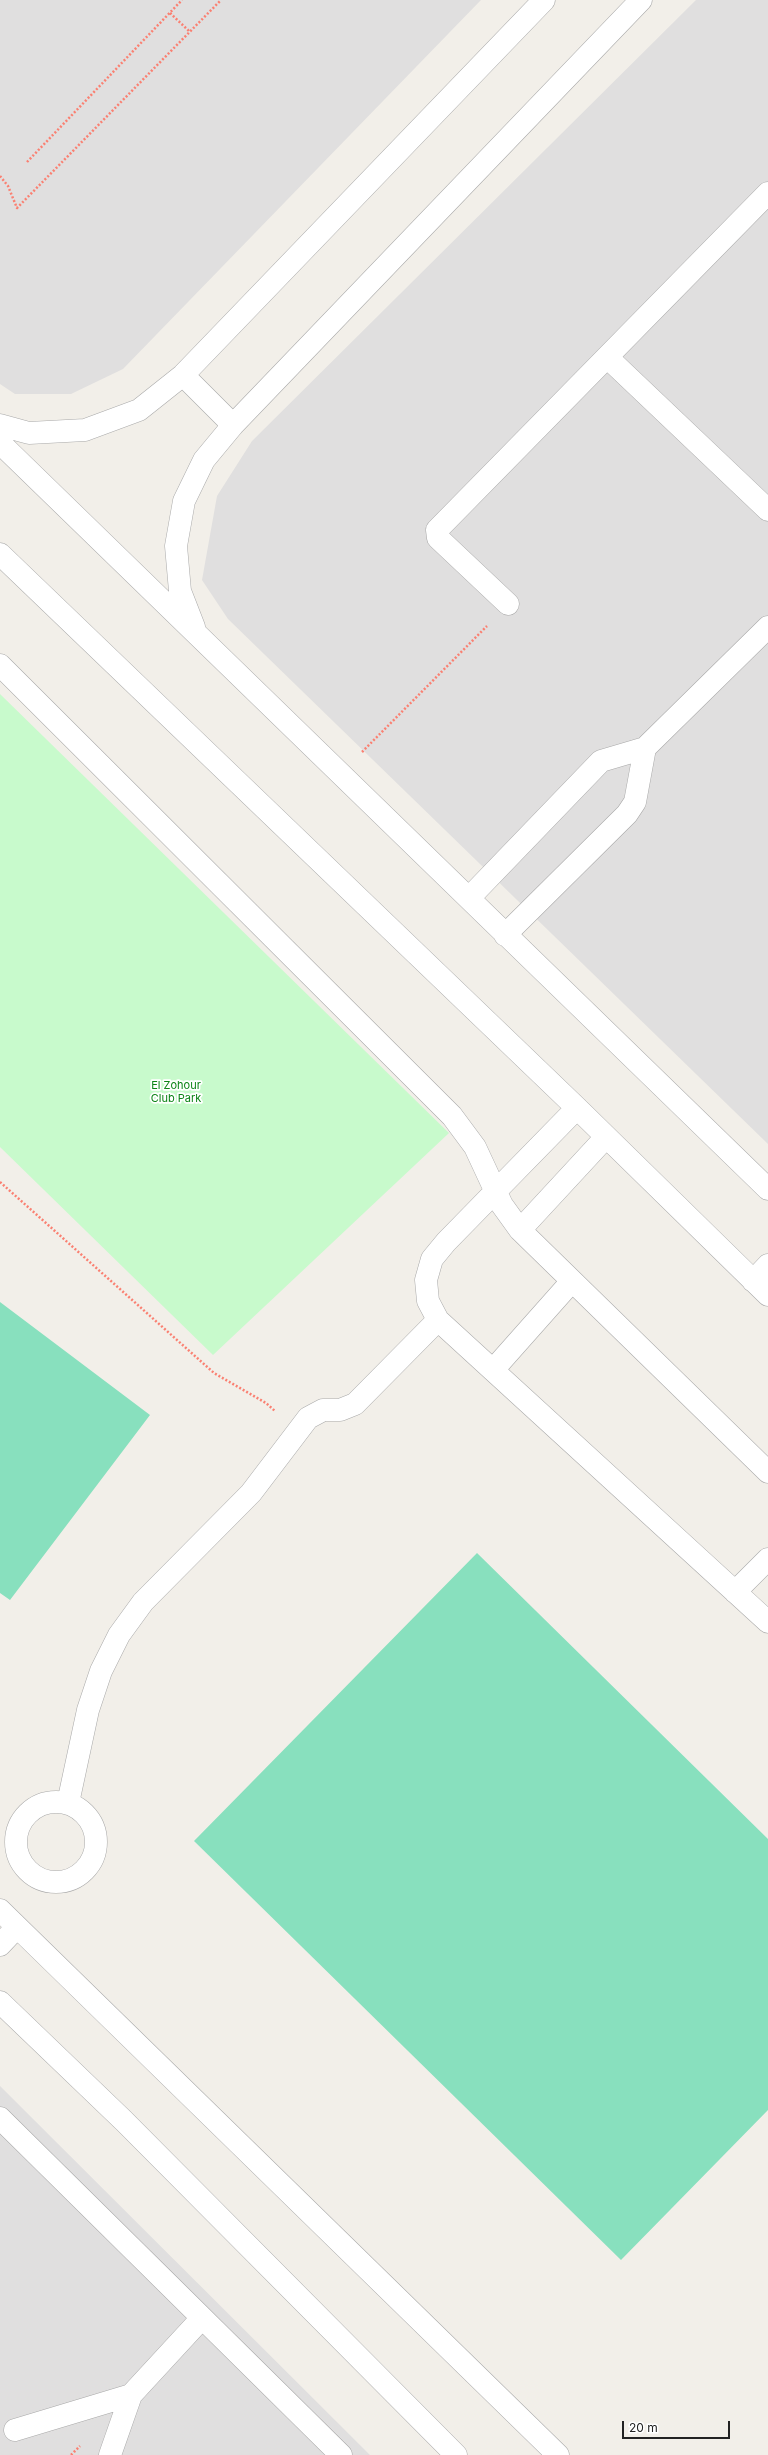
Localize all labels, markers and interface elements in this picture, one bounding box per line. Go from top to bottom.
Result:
park label: El Zohour Club Park [151,1079,201,1105]
scale bar [624,2413,732,2439]
text: 20 m [629,2420,658,2435]

